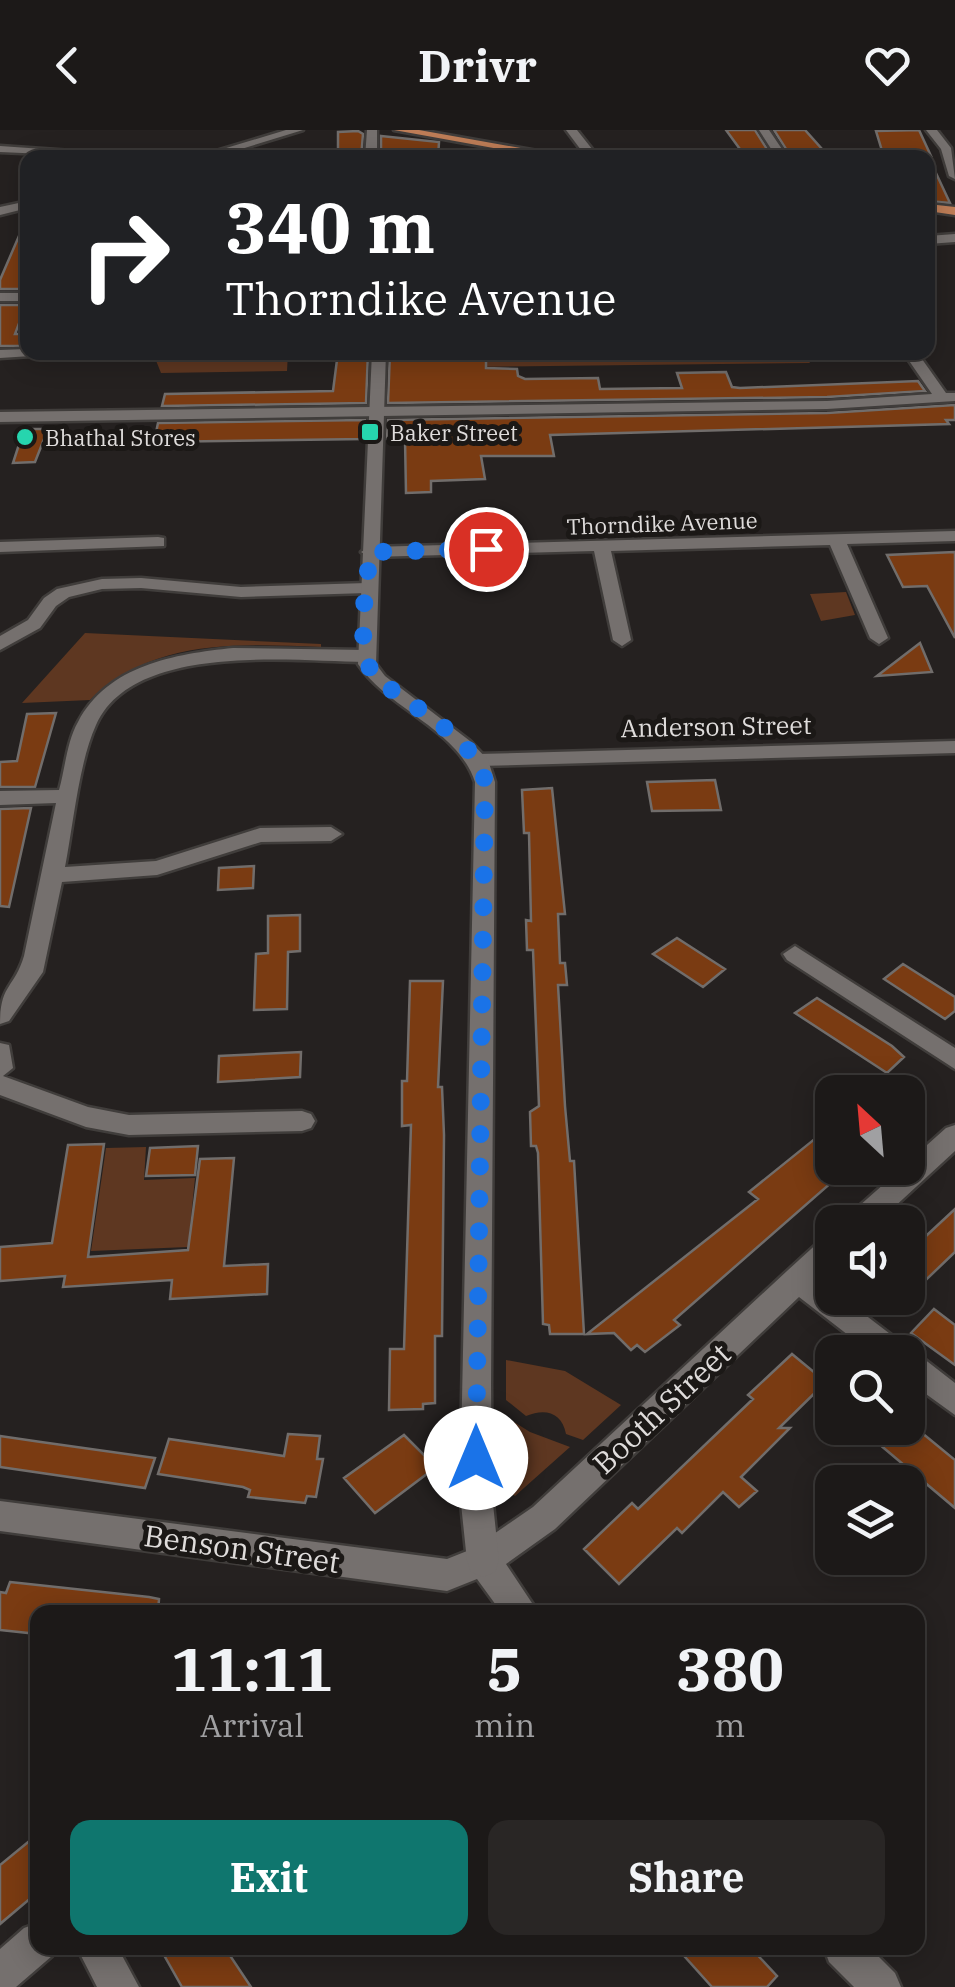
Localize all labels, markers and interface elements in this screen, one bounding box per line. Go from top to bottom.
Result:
text: Drivr [418,36,537,94]
icon: back [40,38,95,93]
icon: heart [860,38,915,93]
text: 340 m [225,181,435,272]
icon: right [60,190,190,320]
text: Thorndike Avenue [225,269,616,327]
place label: Baker Street [390,418,518,447]
marker: Baker Street [359,421,381,443]
place label: Bhathal Stores [45,423,196,452]
marker: Bhathal Stores [14,426,36,448]
street label: Thorndike Avenue [566,505,758,541]
pin [444,507,529,592]
icon: arrive [459,522,514,577]
street label: Anderson Street [620,708,812,744]
north arrow [815,1075,925,1185]
map controls [815,1075,925,1575]
button: sound [815,1205,925,1315]
street label: Booth Street [584,1334,738,1482]
button: search [815,1335,925,1445]
position arrow [424,1406,528,1510]
button: layers [815,1465,925,1575]
street label: Benson Street [142,1515,342,1581]
text: 11:11 [171,1629,333,1708]
text: 5 [487,1629,523,1708]
text: 380 [676,1629,784,1708]
text: Arrival [200,1704,304,1746]
text: min [474,1704,535,1746]
text: m [715,1704,745,1746]
button: Exit [70,1820,468,1935]
button: Share [488,1820,885,1935]

